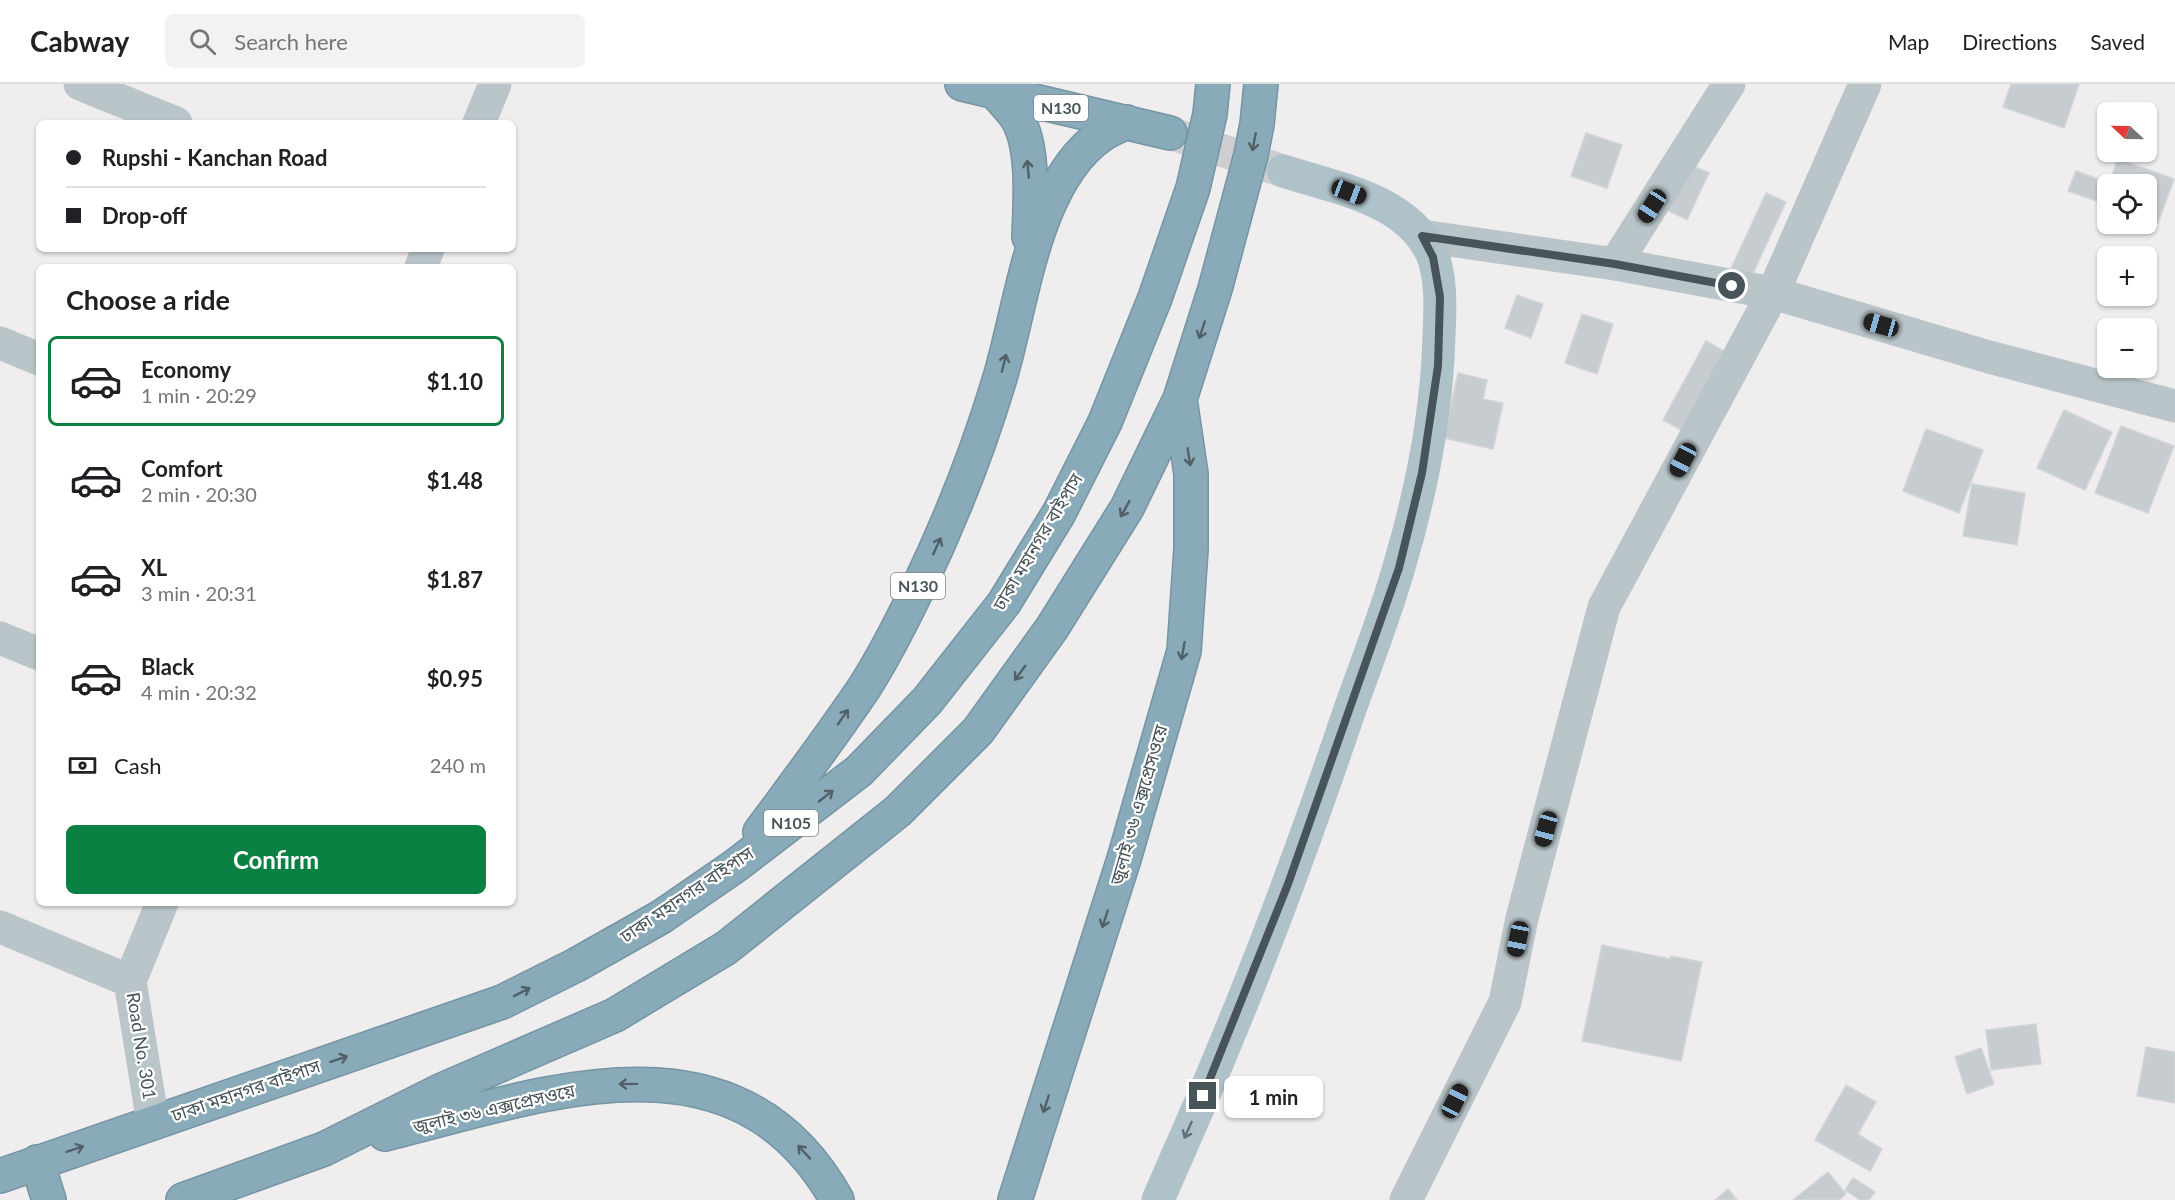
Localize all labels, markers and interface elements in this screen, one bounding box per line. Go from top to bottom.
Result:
search box [165,14,585,68]
text: Cabway [30,24,129,58]
icon: search [186,25,219,58]
text: Search here [234,28,348,55]
text: Map [1888,29,1929,54]
text: Directions [1962,29,2057,54]
text: Saved [2090,29,2145,54]
road number: N130 [1034,95,1088,121]
north arrow [2097,102,2157,162]
map controls [2097,102,2157,378]
one-way arrow [1248,132,1259,151]
text: Rupshi - Kanchan Road [102,144,327,171]
one-way arrow [1022,159,1033,179]
button: locate [2097,174,2157,234]
car [1329,177,1369,207]
car [1635,186,1669,226]
text: Drop-off [102,202,187,229]
button: + [2097,246,2157,306]
route start [1718,272,1745,299]
text: Choose a ride [66,283,230,316]
car [1861,311,1901,339]
button: − [2097,318,2157,378]
one-way arrow [1196,320,1207,339]
icon: car [69,354,123,408]
one-way arrow [998,354,1010,373]
text: Economy [141,356,231,383]
text: $1.10 [427,368,483,395]
text: 1 min · 20:29 [141,383,257,407]
car [1667,440,1699,480]
one-way arrow [1183,446,1194,466]
icon: car [69,453,123,507]
text: Comfort [141,455,223,482]
text: $1.48 [427,467,483,494]
street label: ঢাকা মহানগর বাইপাস [987,468,1087,615]
text: 2 min · 20:30 [141,482,257,506]
one-way arrow [1119,500,1131,517]
one-way arrow [931,538,943,556]
icon: car [69,552,123,606]
text: XL [141,554,167,581]
text: $1.87 [427,566,483,593]
road number: N130 [891,573,945,599]
text: 3 min · 20:31 [141,581,257,605]
one-way arrow [1177,641,1188,660]
icon: car [69,651,123,705]
text: Black [141,653,194,680]
one-way arrow [1014,664,1026,680]
text: $0.95 [427,665,483,692]
text: 4 min · 20:32 [141,680,257,704]
one-way arrow [837,709,849,725]
street label: জুলাই ৩৬ এক্সপ্রেসওয়ে [1104,722,1172,888]
icon: cash [66,749,99,782]
text: Cash [114,752,161,779]
text: 240 m [430,753,486,777]
one-way arrow [818,789,834,802]
car [1533,809,1559,849]
road number: N105 [764,810,818,836]
button: Confirm [66,825,486,894]
street label: ঢাকা মহানগর বাইপাস [615,841,758,947]
one-way arrow [1099,909,1110,928]
car [1506,920,1530,958]
one-way arrow [513,986,530,998]
street label: Road No. 301 [123,991,161,1101]
one-way arrow [329,1052,348,1063]
street label: ঢাকা মহানগর বাইপাস [167,1054,324,1126]
callout: 1 min [1224,1075,1323,1117]
one-way arrow [618,1078,638,1090]
street label: জুলাই ৩৬ এক্সপ্রেসওয়ে [410,1079,578,1138]
car [1439,1081,1471,1121]
route end [1189,1082,1216,1109]
text: 1 min [1249,1085,1298,1109]
one-way arrow [1039,1094,1050,1113]
one-way arrow [1182,1121,1193,1139]
one-way arrow [65,1143,84,1154]
one-way arrow [797,1145,811,1160]

